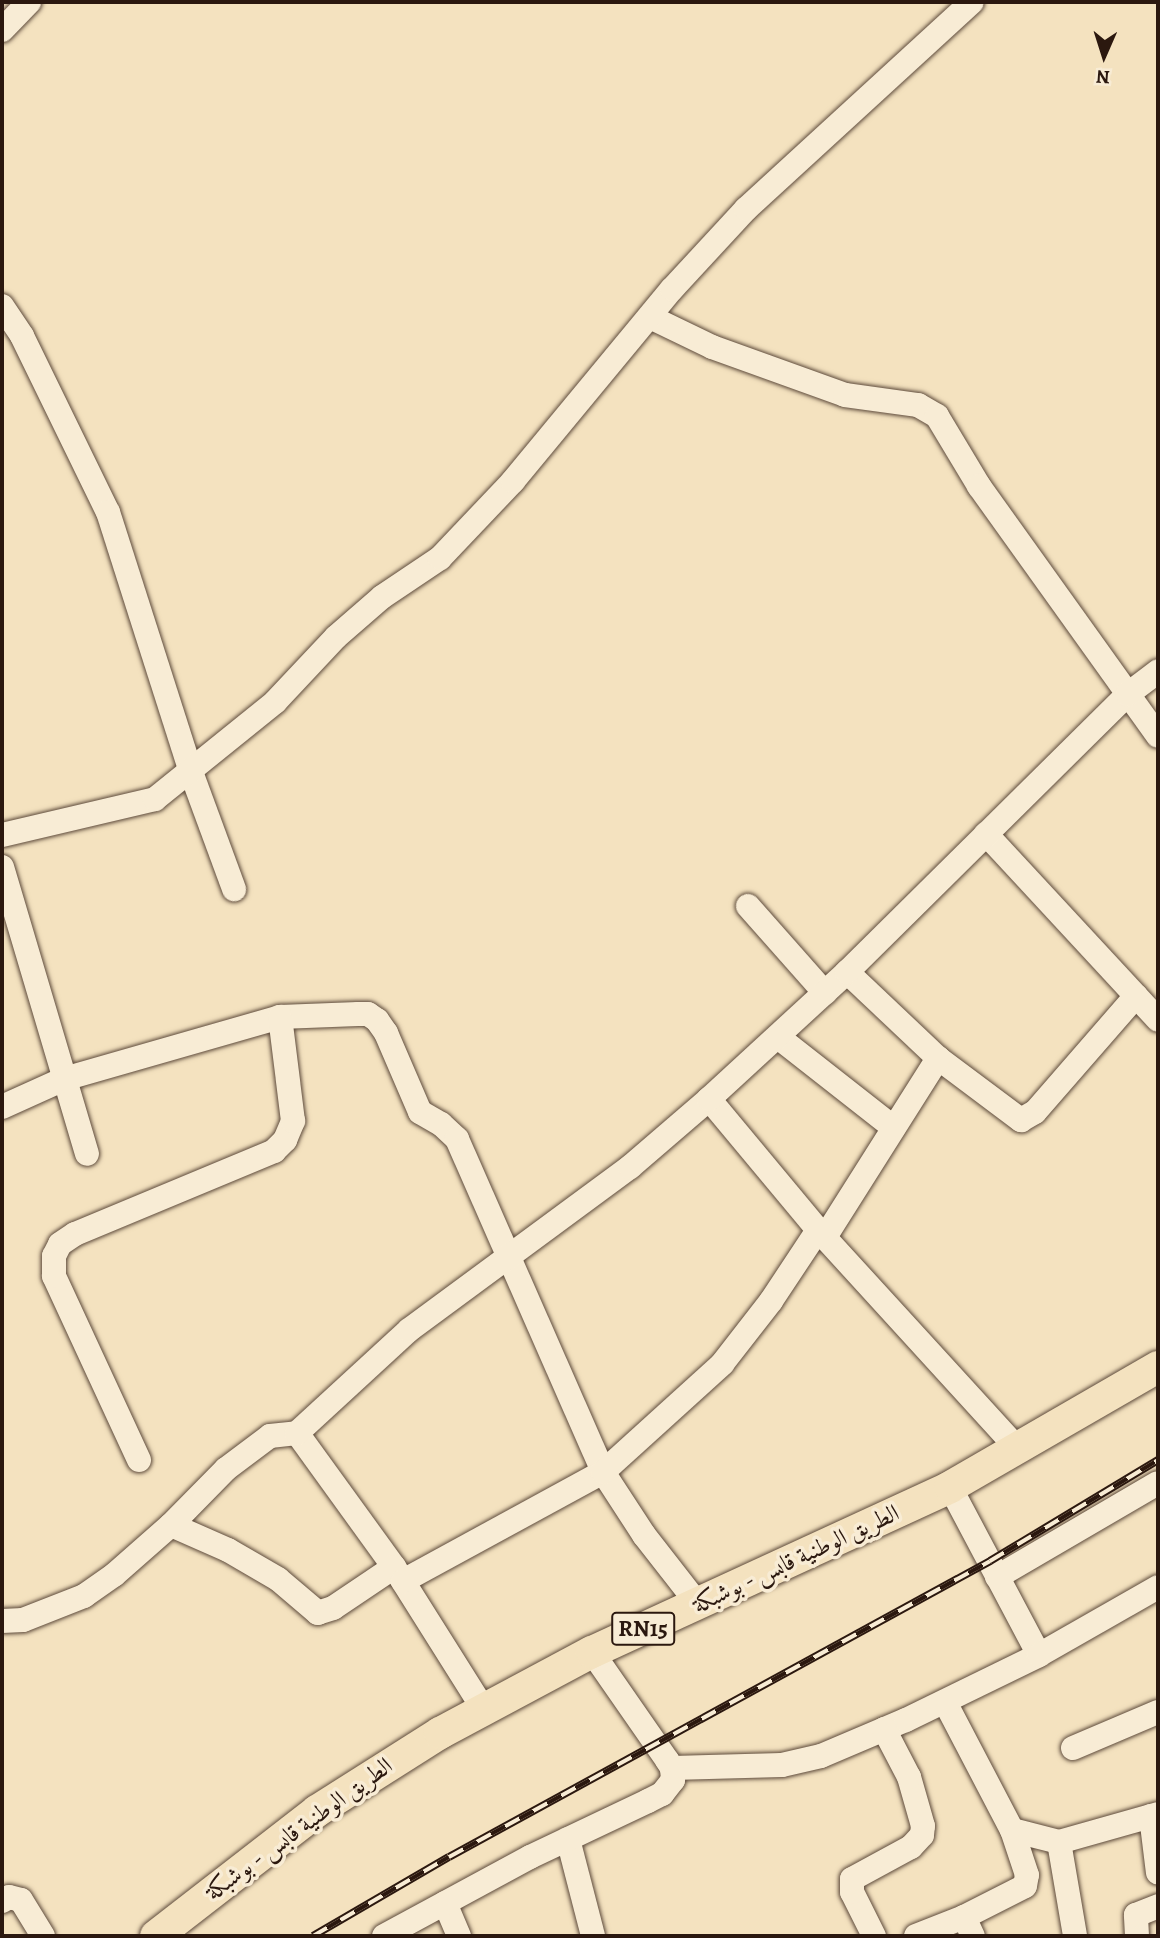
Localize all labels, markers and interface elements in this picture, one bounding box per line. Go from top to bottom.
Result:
north arrow [1069,21,1139,91]
text: N [1095,64,1110,90]
street label: الطريق الوطنية قابس - بوشبكة [688,1498,904,1620]
road number: RN15 [610,1610,676,1648]
street label: الطريق الوطنية قابس - بوشبكة [199,1751,399,1907]

